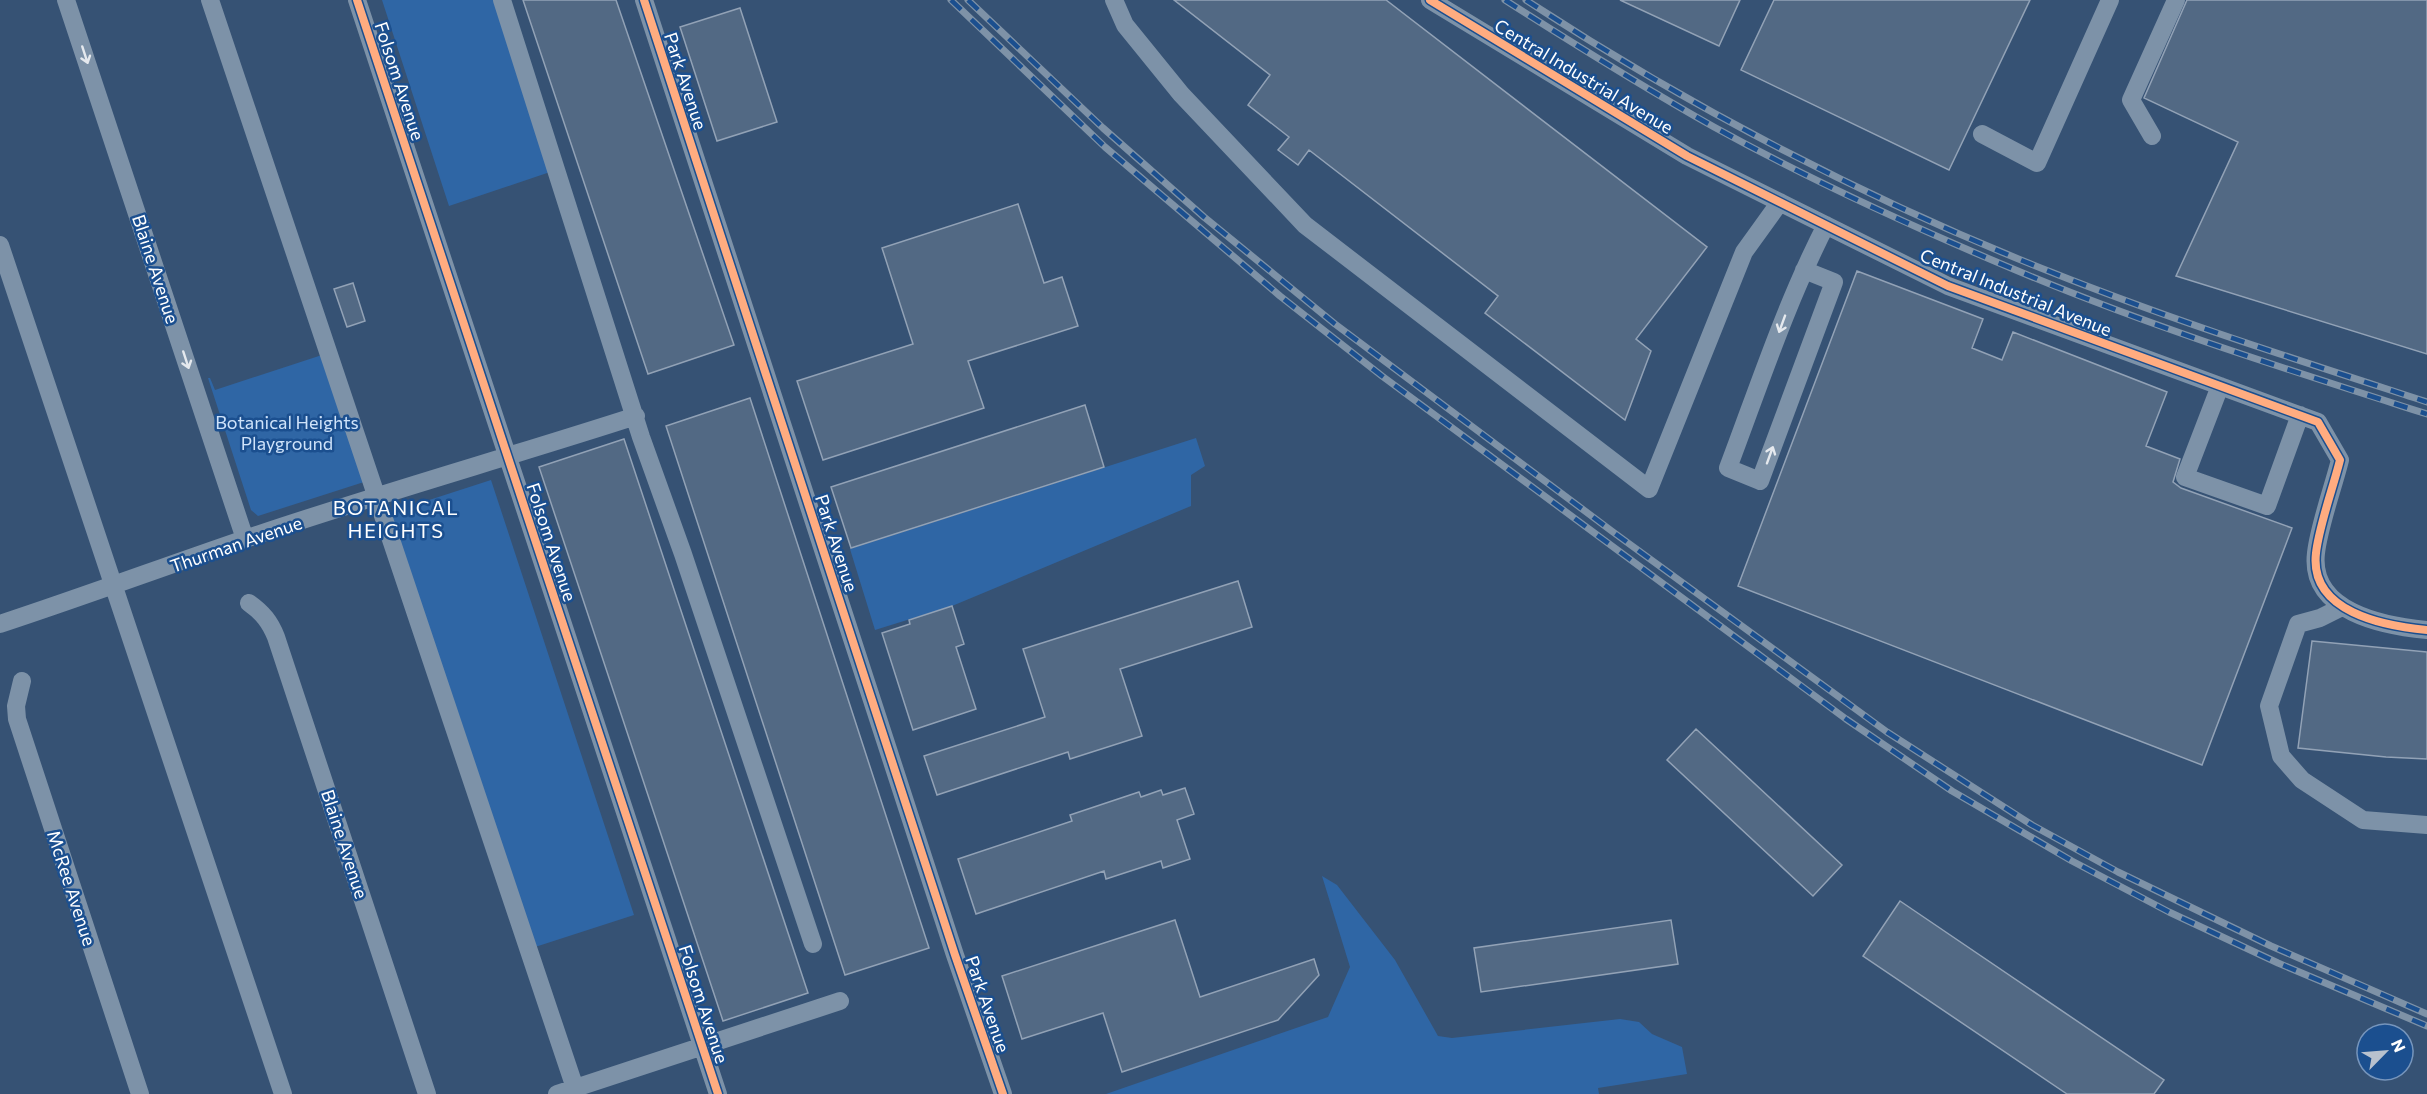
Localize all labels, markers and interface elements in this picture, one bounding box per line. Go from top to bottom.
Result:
street label: Central Industrial Avenue [1491,14,1677,138]
street label: Folsom Avenue [370,19,430,143]
street label: Park Avenue [660,30,712,132]
one-way arrow [80,46,91,64]
street label: Blaine Avenue [128,212,184,326]
street label: Central Industrial Avenue [1917,243,2115,341]
one-way arrow [1776,314,1787,333]
one-way arrow [181,350,192,369]
park label: Botanical Heights Playground [215,411,359,454]
one-way arrow [1765,446,1776,465]
street label: Folsom Avenue [522,480,582,604]
street label: Park Avenue [811,492,863,594]
district label: BOTANICAL HEIGHTS [333,495,459,542]
street label: Thurman Avenue [167,511,305,577]
street label: Blaine Avenue [317,787,373,901]
street label: McRee Avenue [43,828,101,948]
street label: Folsom Avenue [674,942,734,1066]
street label: Park Avenue [961,953,1015,1055]
north arrow [2355,1022,2415,1082]
text: N [2388,1036,2410,1055]

